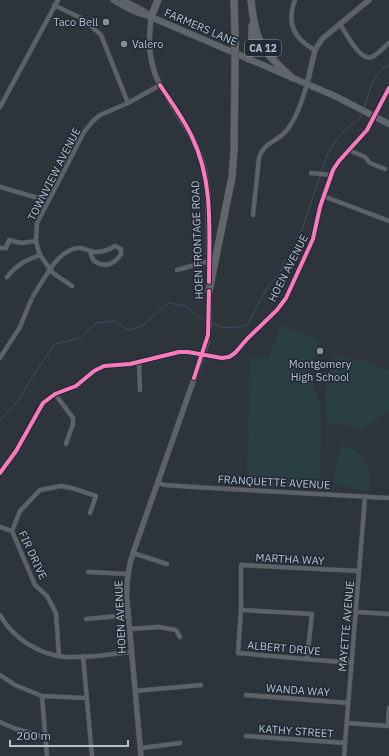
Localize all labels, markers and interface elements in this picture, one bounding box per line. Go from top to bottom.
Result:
street label: FARMERS LANE [162,5,240,49]
place label: Taco Bell [53,15,98,29]
marker: Taco Bell [101,17,111,27]
place label: Valero [132,37,163,51]
marker: Valero [119,39,129,49]
road number: CA 12 [245,40,281,56]
street label: TOWNVIEW AVENUE [24,125,84,223]
street label: HOEN FRONTAGE ROAD [188,180,206,300]
street label: HOEN AVENUE [265,232,311,304]
marker: Montgomery High School [315,346,325,356]
place label: Montgomery High School [289,357,352,384]
street label: FRANQUETTE AVENUE [217,472,331,492]
street label: FIR DRIVE [16,528,50,582]
street label: MARTHA WAY [255,550,325,568]
street label: HOEN AVENUE [111,580,129,654]
street label: MAYETTE AVENUE [335,580,357,672]
street label: ALBERT DRIVE [247,638,321,658]
street label: WANDA WAY [265,681,331,699]
street label: KATHY STREET [258,721,335,741]
scale bar [10,722,128,748]
text: 200 m [16,728,51,743]

